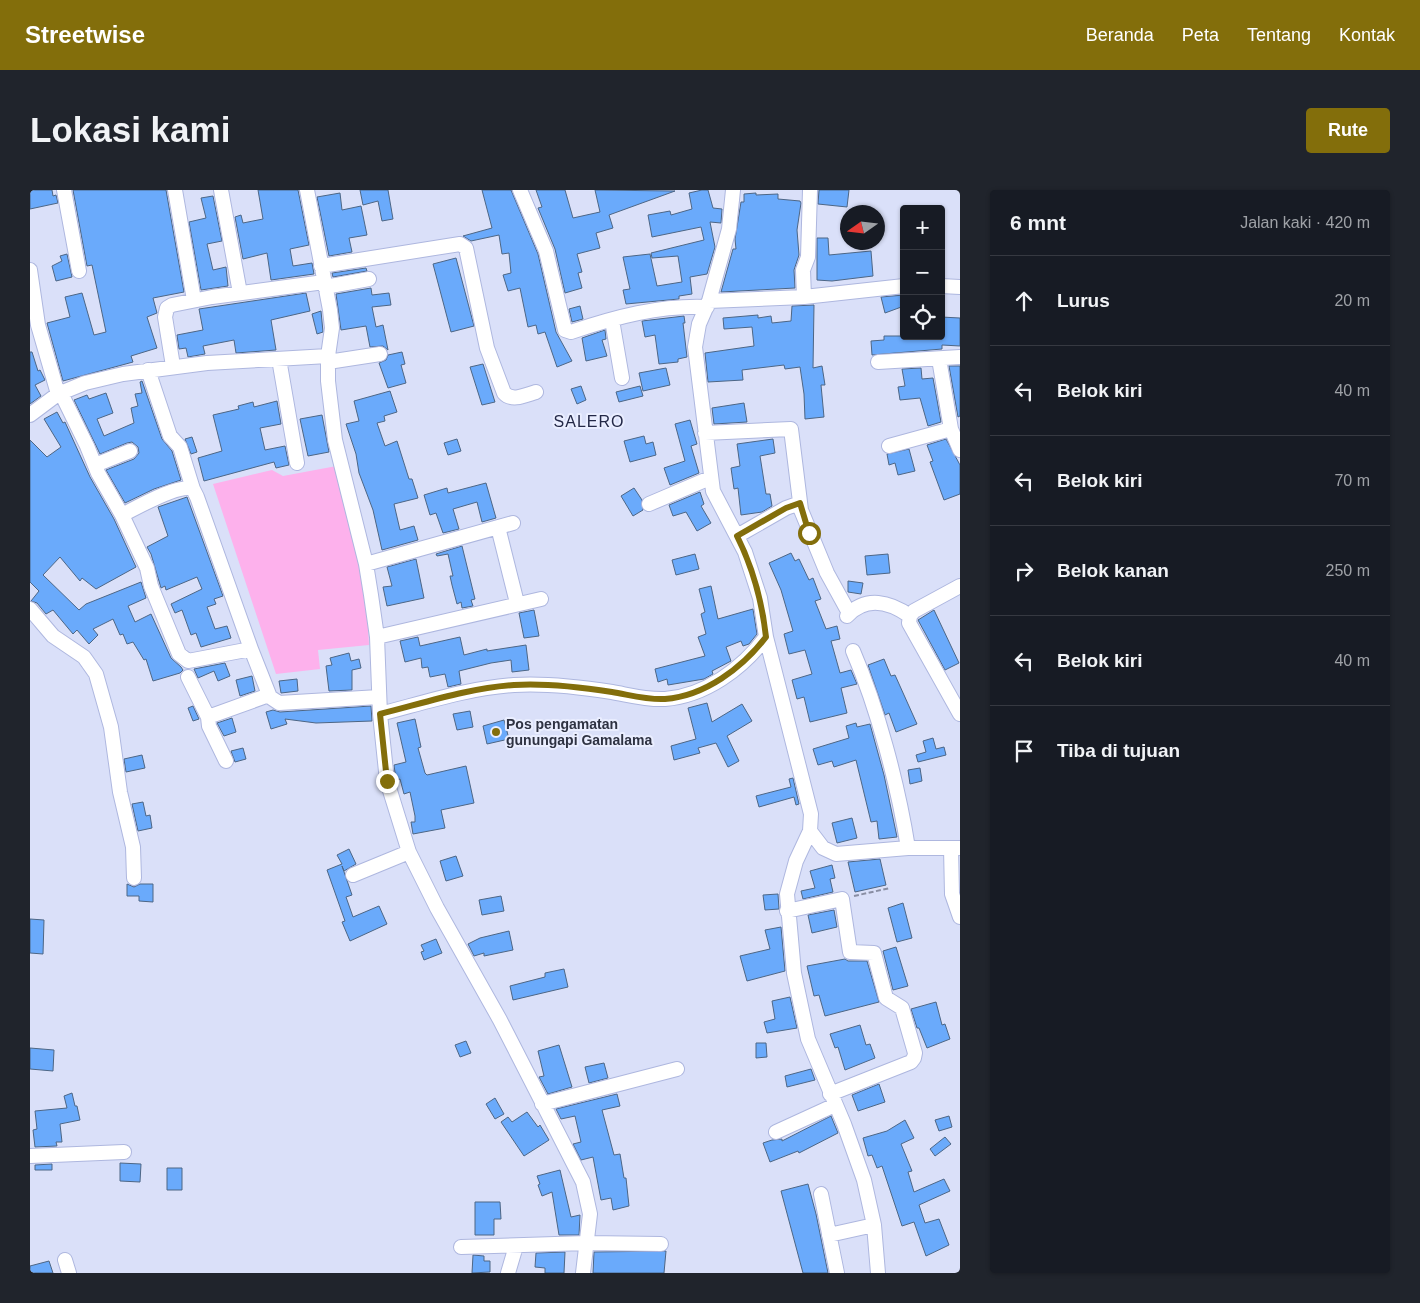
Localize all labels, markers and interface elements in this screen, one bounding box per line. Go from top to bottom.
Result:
text: Streetwise [25,21,145,48]
text: Beranda [1086,25,1154,45]
text: Peta [1182,25,1219,45]
text: Tentang [1247,25,1311,45]
text: Kontak [1339,25,1395,45]
button: Rute [1306,108,1390,153]
text: Lokasi kami [30,110,230,149]
north arrow [840,205,885,250]
map controls [900,205,945,340]
button: + [900,205,945,250]
text: 6 mnt [1010,211,1066,234]
text: Jalan kaki · 420 m [1240,214,1370,231]
button: − [900,250,945,295]
icon: ahead [1010,287,1038,315]
text: Lurus [1057,290,1110,311]
text: 20 m [1334,292,1370,309]
button: locate [900,295,945,340]
icon: left [1010,377,1038,405]
text: Belok kiri [1057,380,1143,401]
text: 40 m [1334,382,1370,399]
district label: SALERO [554,413,624,430]
icon: left [1010,467,1038,495]
text: Belok kiri [1057,470,1143,491]
text: 70 m [1334,472,1370,489]
route start [798,522,821,545]
icon: right [1010,557,1038,585]
text: Belok kanan [1057,560,1169,581]
text: 250 m [1326,562,1370,579]
icon: left [1010,647,1038,675]
text: Belok kiri [1057,650,1143,671]
text: 40 m [1334,652,1370,669]
place label: Pos pengamatan gunungapi Gamalama [506,716,652,748]
marker: Pos pengamatan gunungapi Gamalama [490,726,502,738]
icon: arrive [1010,737,1038,765]
text: Tiba di tujuan [1057,740,1180,761]
route end [376,770,399,793]

